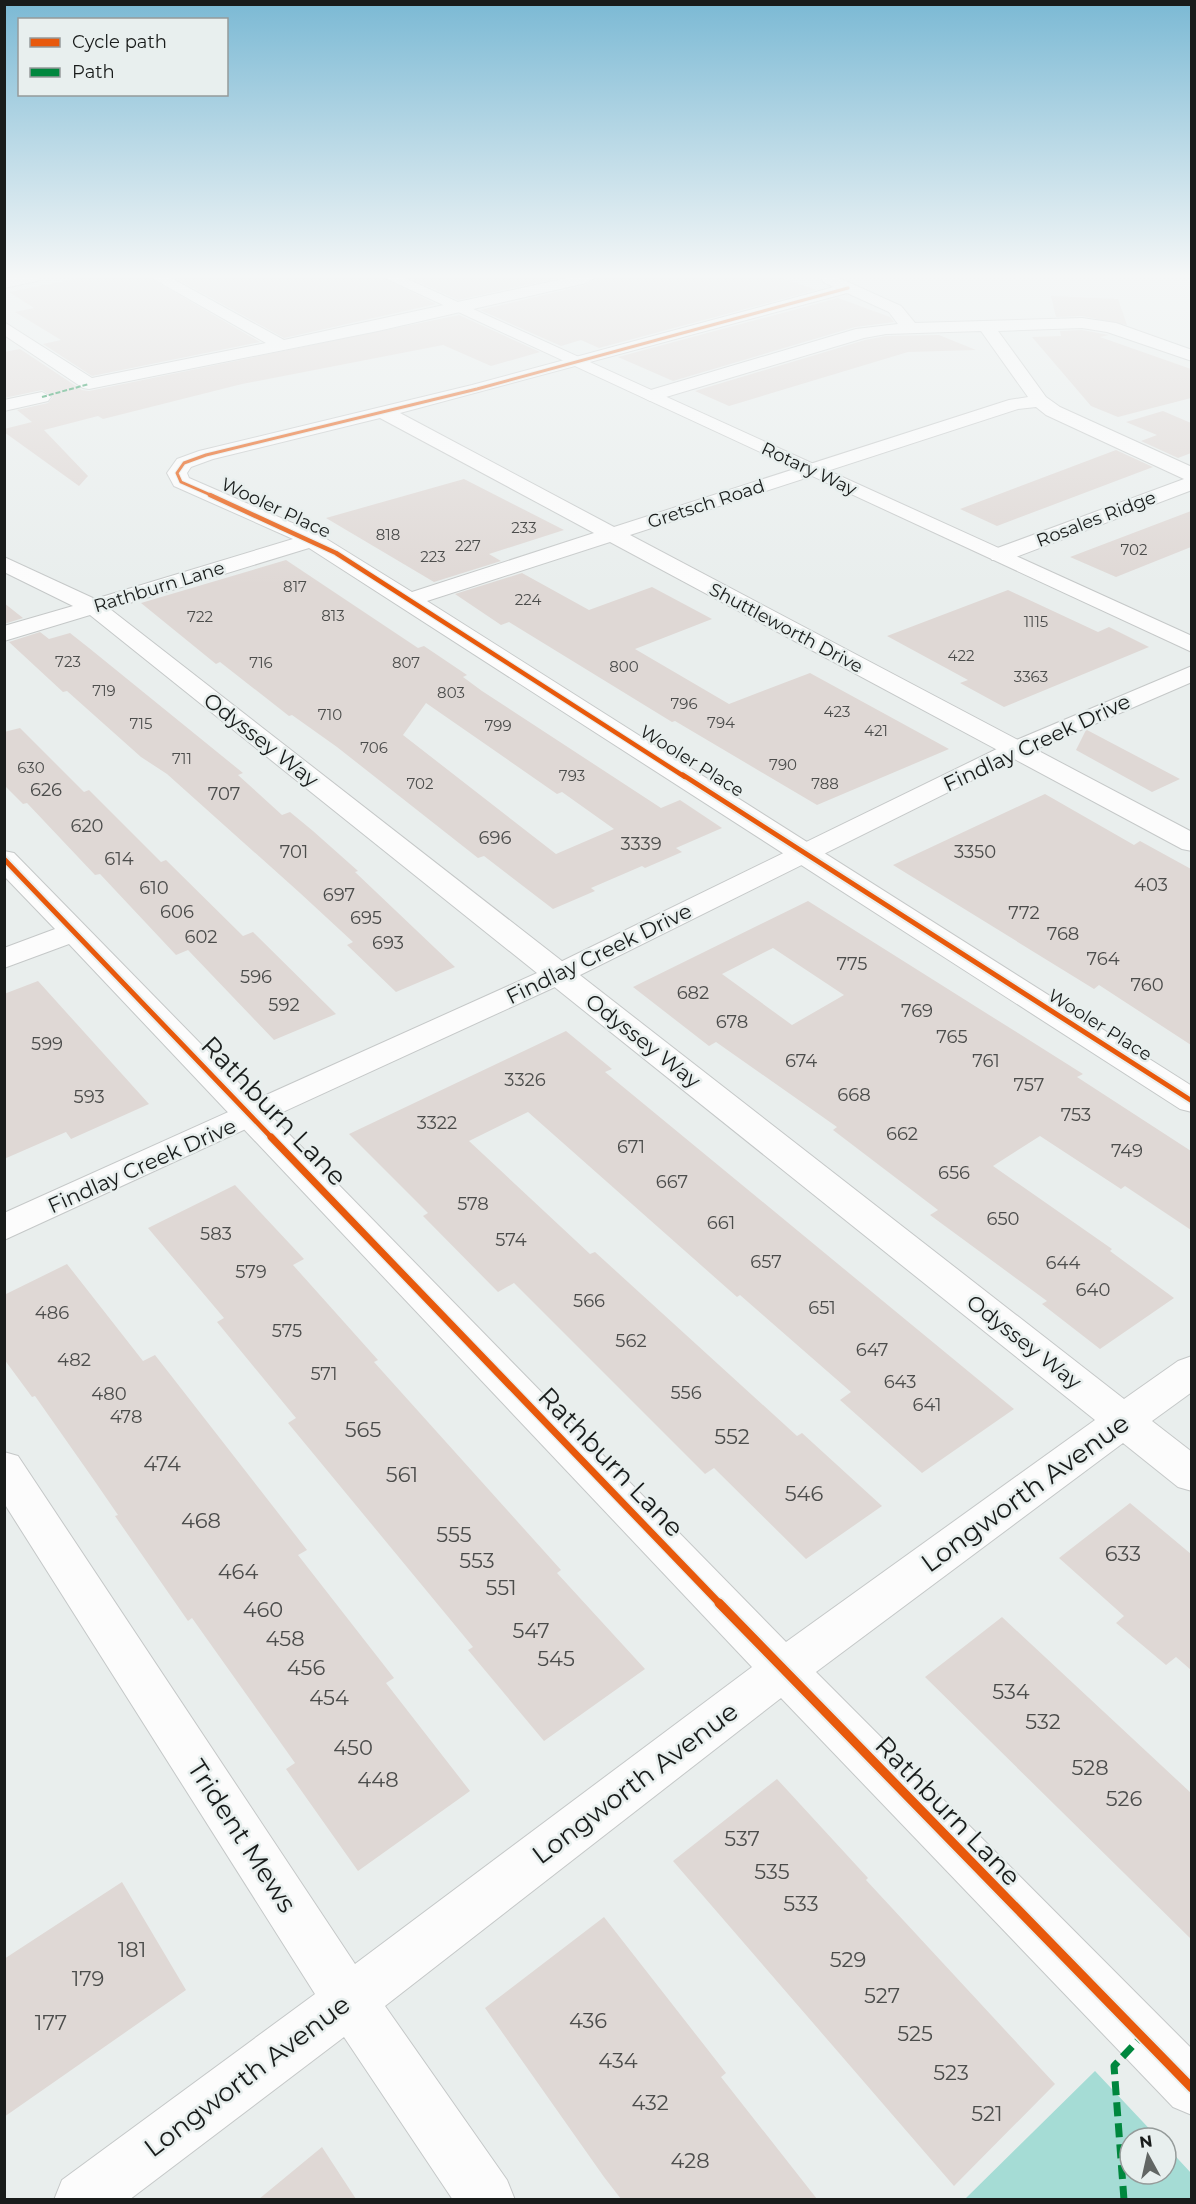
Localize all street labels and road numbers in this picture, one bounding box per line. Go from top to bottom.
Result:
street label: Rotary Way [758,437,860,501]
street label: Wooler Place [218,473,334,543]
street label: Gretsch Road [645,475,767,533]
street label: Rosales Ridge [1033,486,1159,552]
street label: Rathburn Lane [91,557,227,617]
street label: Shuttleworth Drive [705,578,867,678]
street label: Odyssey Way [199,687,324,792]
street label: Findlay Creek Drive [939,688,1134,797]
street label: Wooler Place [636,720,748,802]
street label: Findlay Creek Drive [502,898,696,1009]
street label: Wooler Place [1044,984,1156,1066]
street label: Odyssey Way [581,988,706,1093]
street label: Rathburn Lane [194,1029,354,1193]
street label: Findlay Creek Drive [44,1113,240,1218]
street label: Odyssey Way [962,1289,1087,1394]
street label: Rathburn Lane [531,1380,691,1544]
street label: Longworth Avenue [915,1407,1135,1579]
street label: Longworth Avenue [526,1695,744,1871]
street label: Rathburn Lane [868,1729,1028,1893]
street label: Trident Mews [181,1754,303,1918]
street label: Longworth Avenue [138,1988,356,2164]

